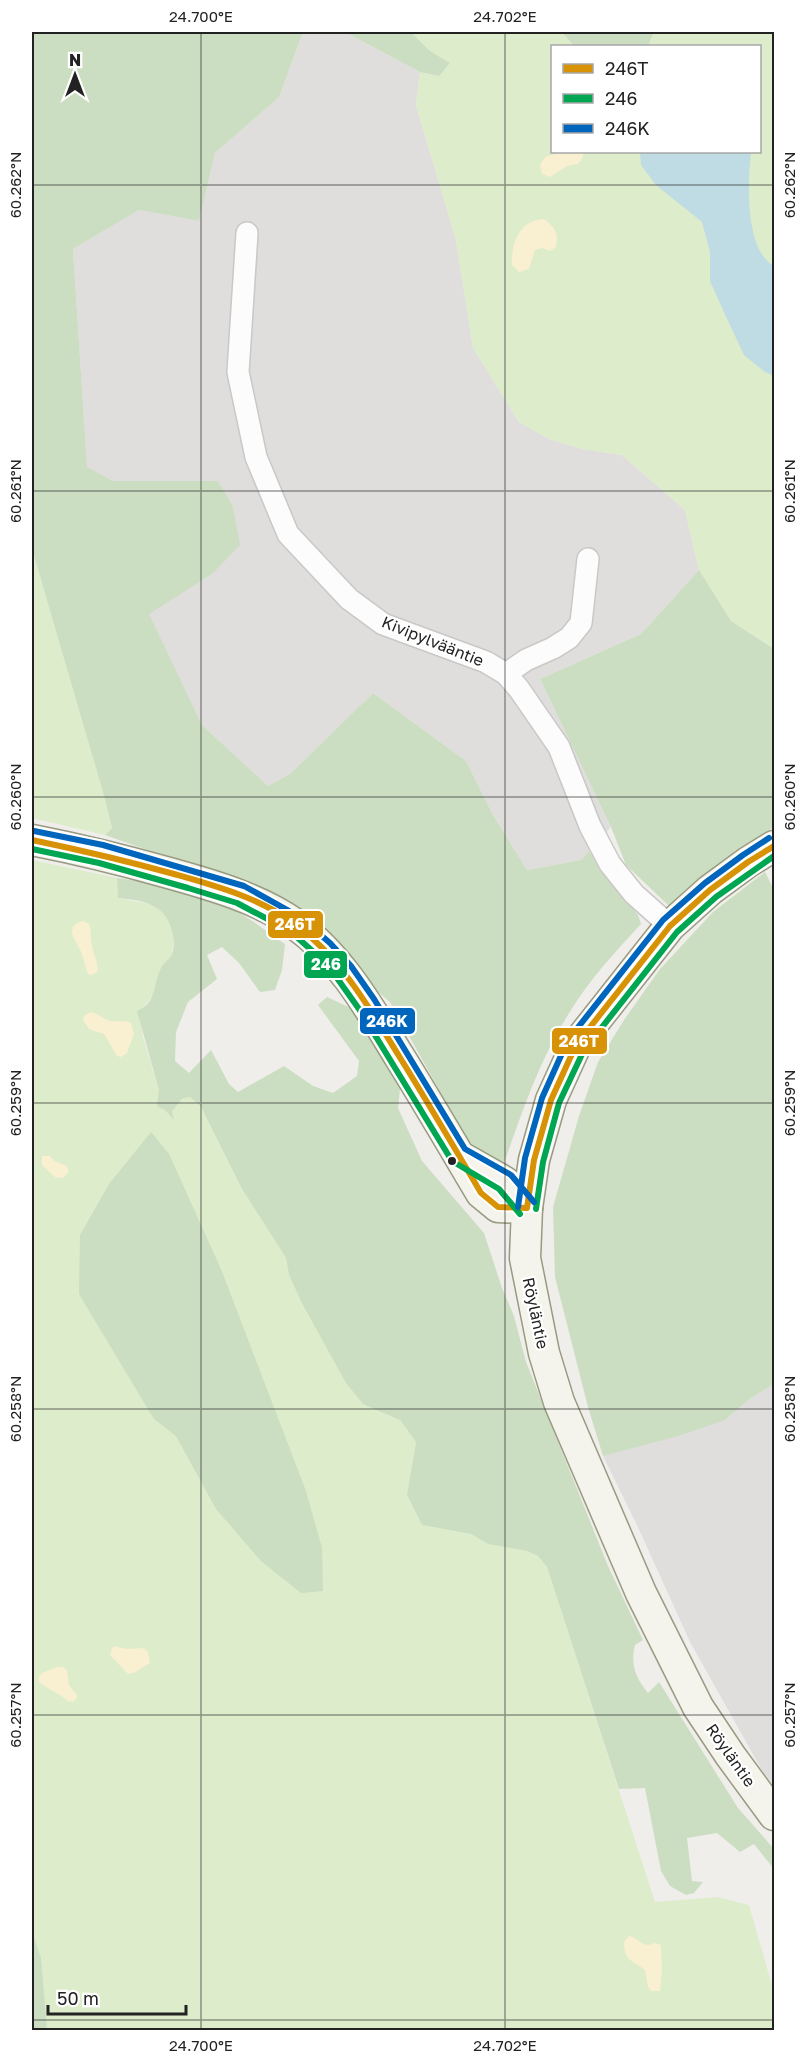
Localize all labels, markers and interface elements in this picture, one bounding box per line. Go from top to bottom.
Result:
text: 24.700°E [169,7,233,25]
text: 24.702°E [473,7,537,25]
north arrow [45,45,105,105]
legend [551,45,761,153]
text: N [69,50,81,70]
text: 246T [605,57,648,79]
text: 246 [605,87,637,109]
text: 246K [605,117,650,139]
text: 60.262°N [6,152,24,218]
text: 60.262°N [780,152,798,218]
text: 60.261°N [6,459,24,523]
text: 60.261°N [780,459,798,523]
street label: Kivipylvääntie [379,611,487,671]
text: 60.260°N [6,763,24,831]
text: 60.260°N [780,763,798,831]
line badge: 246T [267,910,324,939]
text: 246T [275,914,316,934]
line badge: 246 [303,950,348,979]
text: 246 [311,954,341,974]
line badge: 246K [359,1007,416,1035]
text: 246K [366,1011,408,1031]
line badge: 246T [551,1027,608,1055]
text: 246T [559,1031,600,1051]
text: 60.259°N [6,1070,24,1136]
text: 60.259°N [780,1070,798,1136]
unlabelled marker [446,1155,458,1167]
street label: Röyläntie [519,1275,553,1351]
text: 60.258°N [6,1376,24,1442]
text: 60.258°N [780,1376,798,1442]
text: 60.257°N [6,1682,24,1748]
text: 60.257°N [780,1682,798,1748]
street label: Röyläntie [702,1719,760,1791]
scale bar [48,1978,186,2016]
text: 50 m [57,1987,99,2009]
text: 24.700°E [169,2036,233,2054]
text: 24.702°E [473,2036,537,2054]

